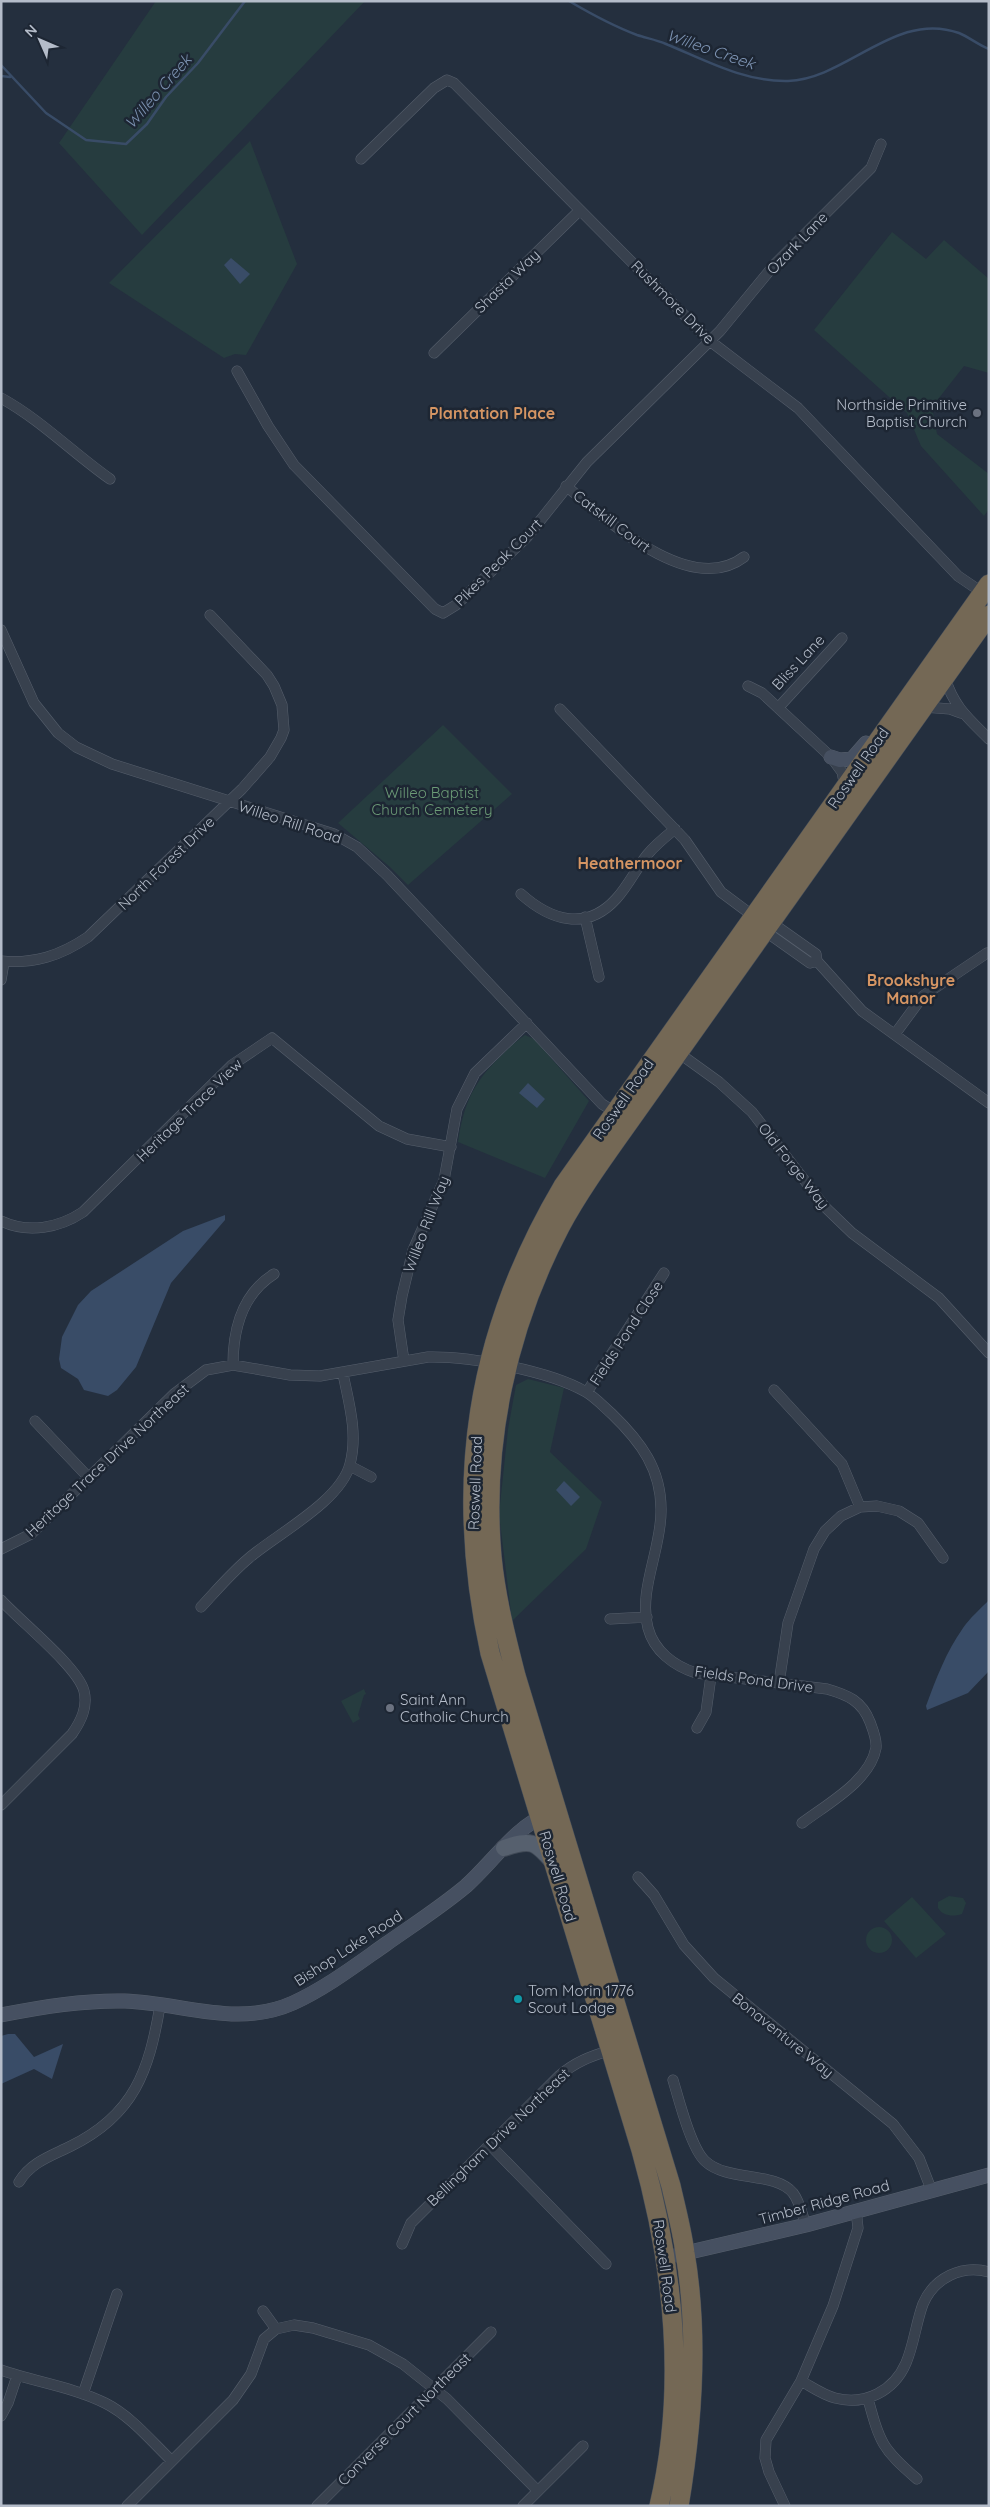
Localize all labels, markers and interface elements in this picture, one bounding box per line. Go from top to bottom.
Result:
north arrow [15,15,65,65]
text: N [21,21,41,41]
water label: Willeo Creek [664,25,759,74]
water label: Willeo Creek [120,49,197,132]
street label: Ozark Lane [762,208,832,278]
street label: Shasta Way [470,245,544,317]
street label: Rushmore Drive [627,256,719,348]
place label: Northside Primitive Baptist Church [836,395,967,431]
district label: Plantation Place [429,403,555,423]
marker: Northside Primitive Baptist Church [971,407,983,419]
street label: Catskill Court [570,486,654,556]
street label: Pikes Peak Court [450,514,546,610]
street label: Bliss Lane [768,630,828,694]
street label: Roswell Road [823,724,893,812]
park label: Willeo Baptist Church Cemetery [372,783,492,819]
street label: Willeo Rill Road [236,796,344,848]
street label: North Forest Drive [114,812,218,914]
district label: Heathermoor [577,853,683,873]
district label: Brookshyre Manor [867,970,955,1008]
street label: Heritage Trace View [132,1054,246,1166]
street label: Roswell Road [588,1055,658,1143]
street label: Old Forge Way [754,1119,834,1213]
street label: Willeo Rill Way [399,1173,453,1275]
street label: Fields Pond Close [585,1277,667,1389]
street label: Heritage Trace Drive Northeast [21,1379,193,1541]
street label: Roswell Road [464,1436,486,1530]
street label: Fields Pond Drive [694,1661,814,1697]
place label: Saint Ann Catholic Church [400,1690,509,1726]
marker: Saint Ann Catholic Church [384,1702,396,1714]
street label: Roswell Road [535,1828,581,1924]
street label: Bishop Lake Road [290,1906,406,1990]
place label: Tom Morin 1776 Scout Lodge [528,1981,634,2017]
street label: Bonaventure Way [728,1988,838,2082]
marker: Tom Morin 1776 Scout Lodge [512,1993,524,2005]
street label: Bellingham Drive Northeast [423,2064,573,2210]
street label: Timber Ridge Road [757,2175,891,2229]
street label: Roswell Road [649,2218,681,2314]
street label: Converse Court Northeast [333,2348,475,2490]

